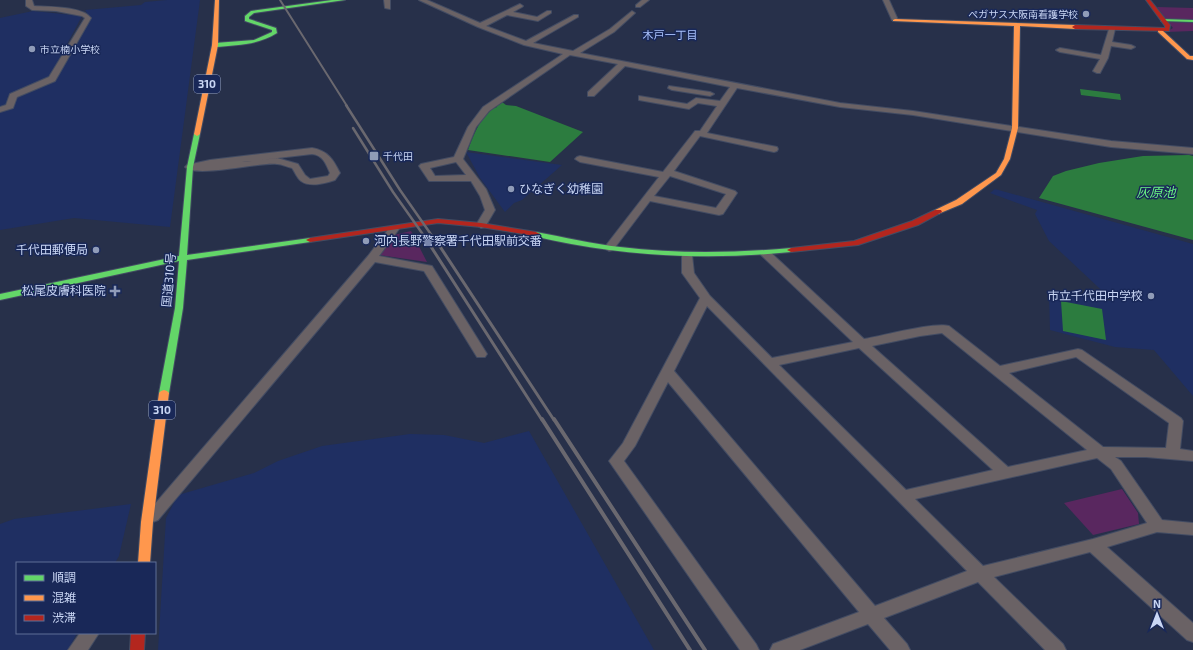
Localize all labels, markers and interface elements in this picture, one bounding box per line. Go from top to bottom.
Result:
place label: ぺガサス大阪南看護学校 [968,8,1078,20]
marker: ぺガサス大阪南看護学校 [1081,9,1091,19]
district label: 木戸一丁目 [643,28,698,41]
place label: 市立楠小学校 [40,43,100,55]
marker: 市立楠小学校 [27,44,37,54]
road number: 310 [194,75,220,93]
marker: 千代田 [368,150,380,162]
place label: 千代田 [383,150,413,162]
place label: ひなぎく幼稚園 [519,181,603,195]
marker: ひなぎく幼稚園 [506,184,516,194]
water label: 灰原池 [1136,184,1177,200]
place label: 河内長野警察署千代田駅前交番 [374,233,542,247]
marker: 河内長野警察署千代田駅前交番 [361,236,371,246]
place label: 千代田郵便局 [16,242,88,256]
marker: 千代田郵便局 [91,245,101,255]
street label: 国道310号 [159,252,177,308]
place label: 松尾皮膚科医院 [22,283,106,297]
marker: 松尾皮膚科医院 [109,285,121,297]
place label: 市立千代田中学校 [1047,288,1143,302]
marker: 市立千代田中学校 [1146,291,1156,301]
road number: 310 [149,401,175,419]
legend [16,562,156,634]
text: 順調 [52,570,76,584]
text: 混雑 [52,590,76,604]
north arrow [1137,594,1177,634]
text: N [1153,597,1161,610]
text: 渋滞 [52,610,76,624]

